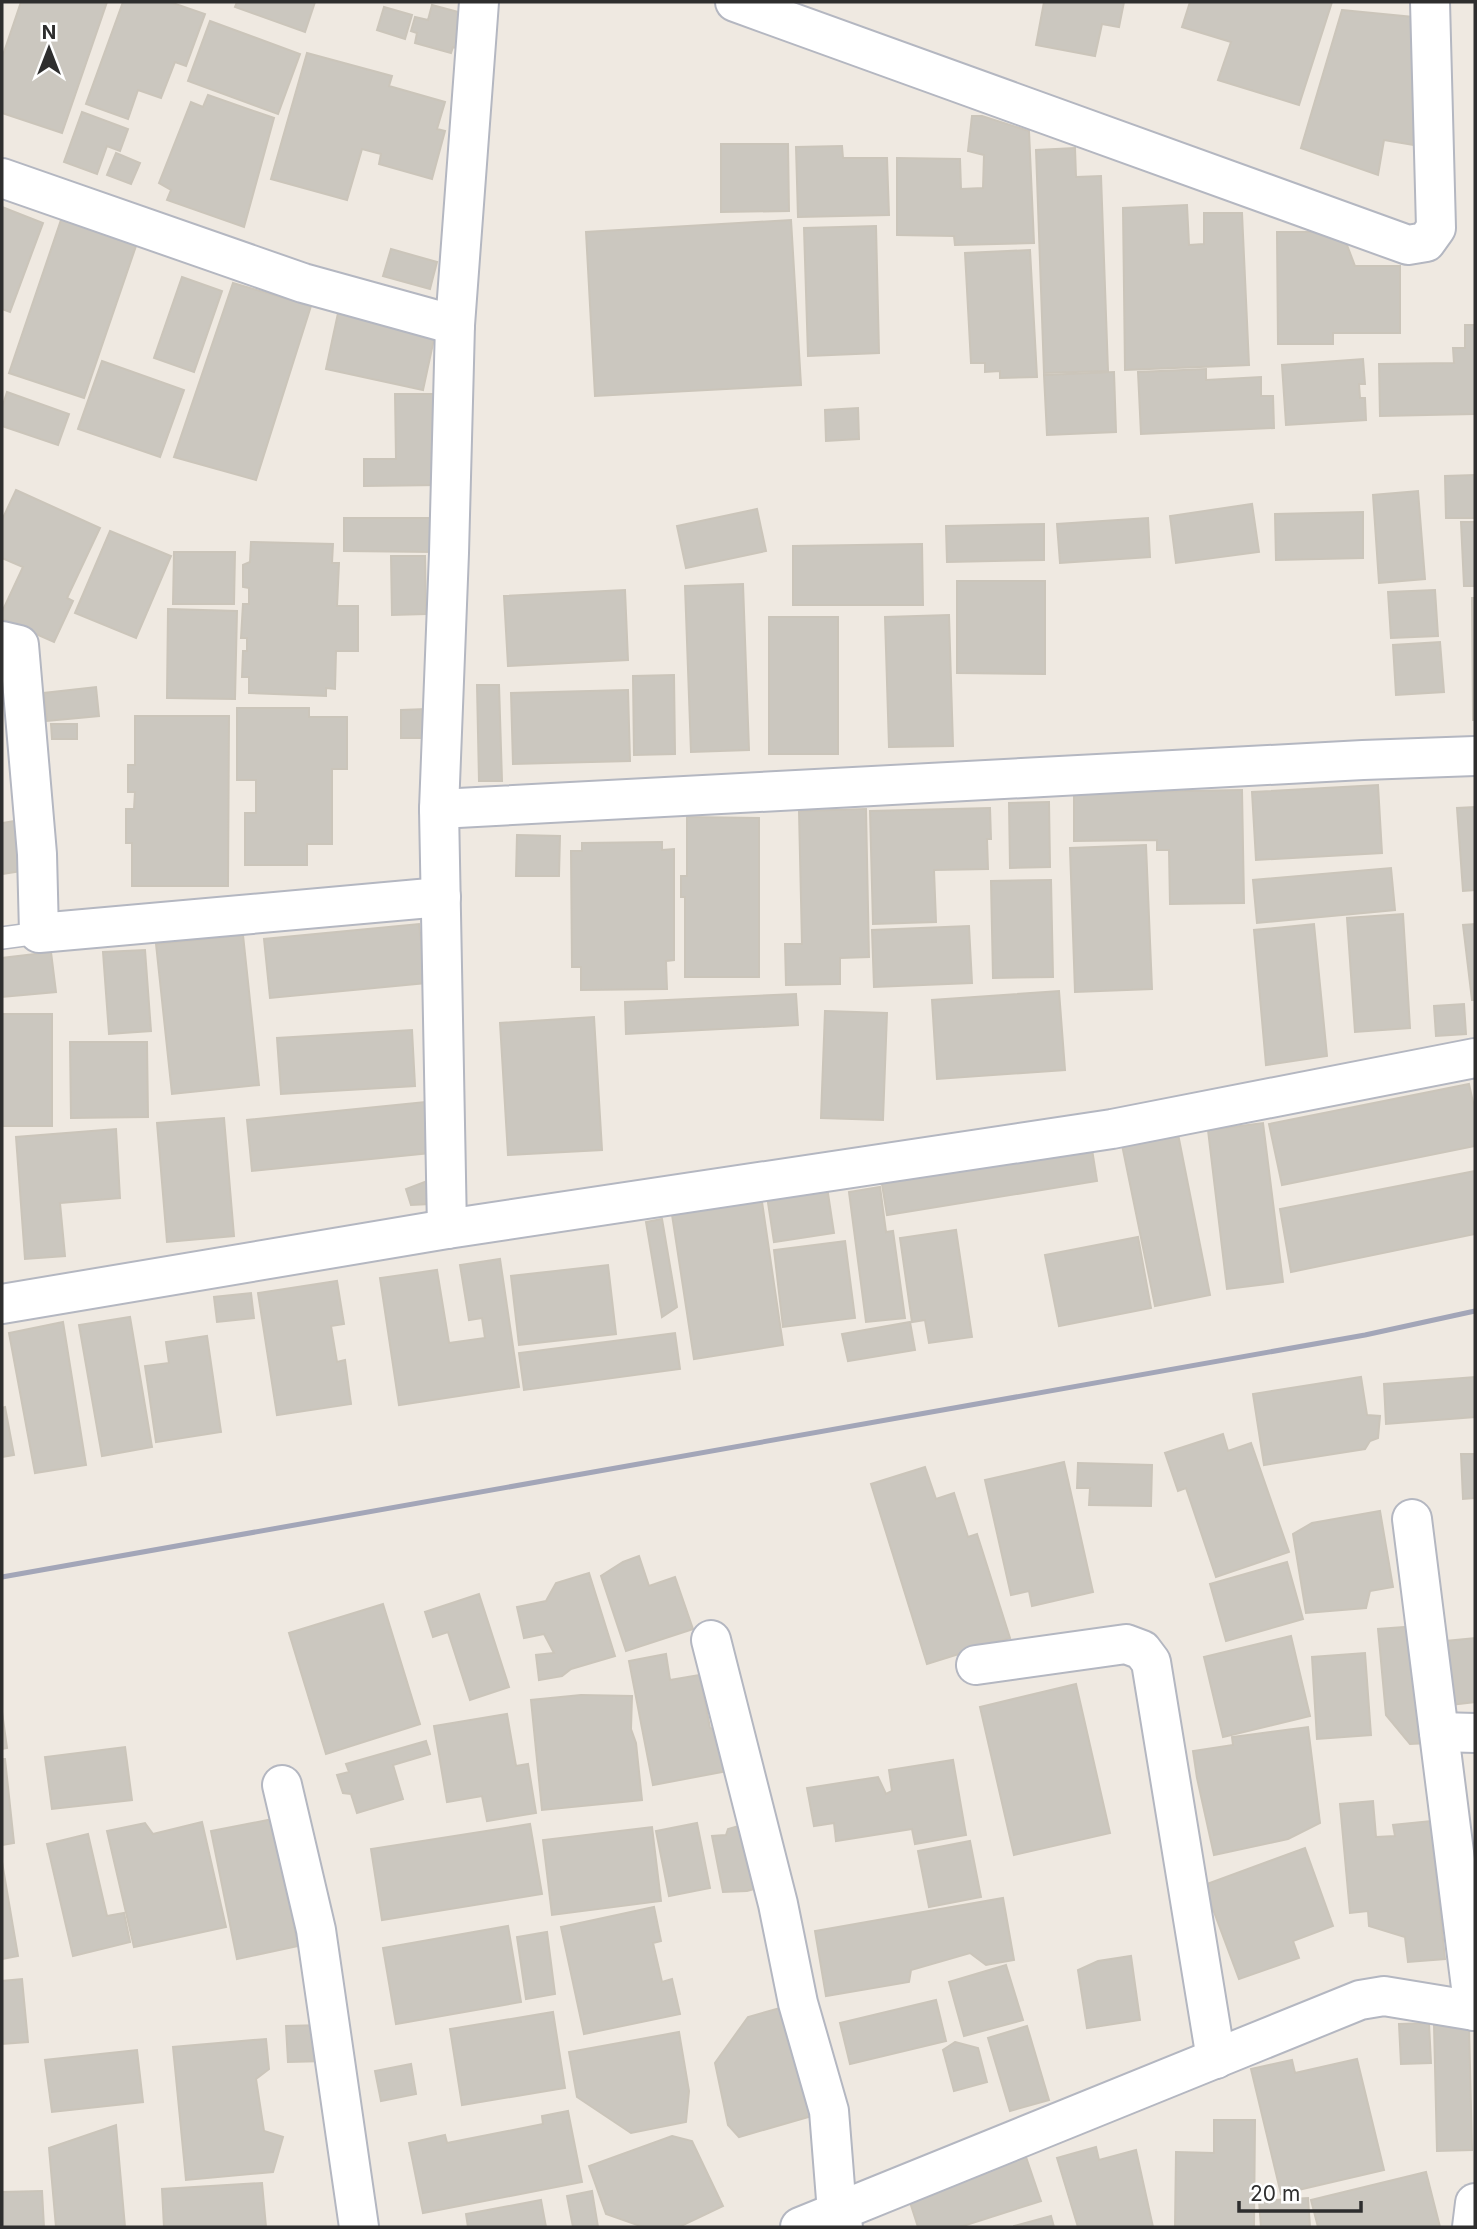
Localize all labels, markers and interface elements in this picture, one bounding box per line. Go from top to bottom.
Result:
north arrow [14,14,84,84]
text: N [42,21,56,44]
scale bar [1239,2170,1362,2214]
text: 20 m [1250,2181,1300,2206]

